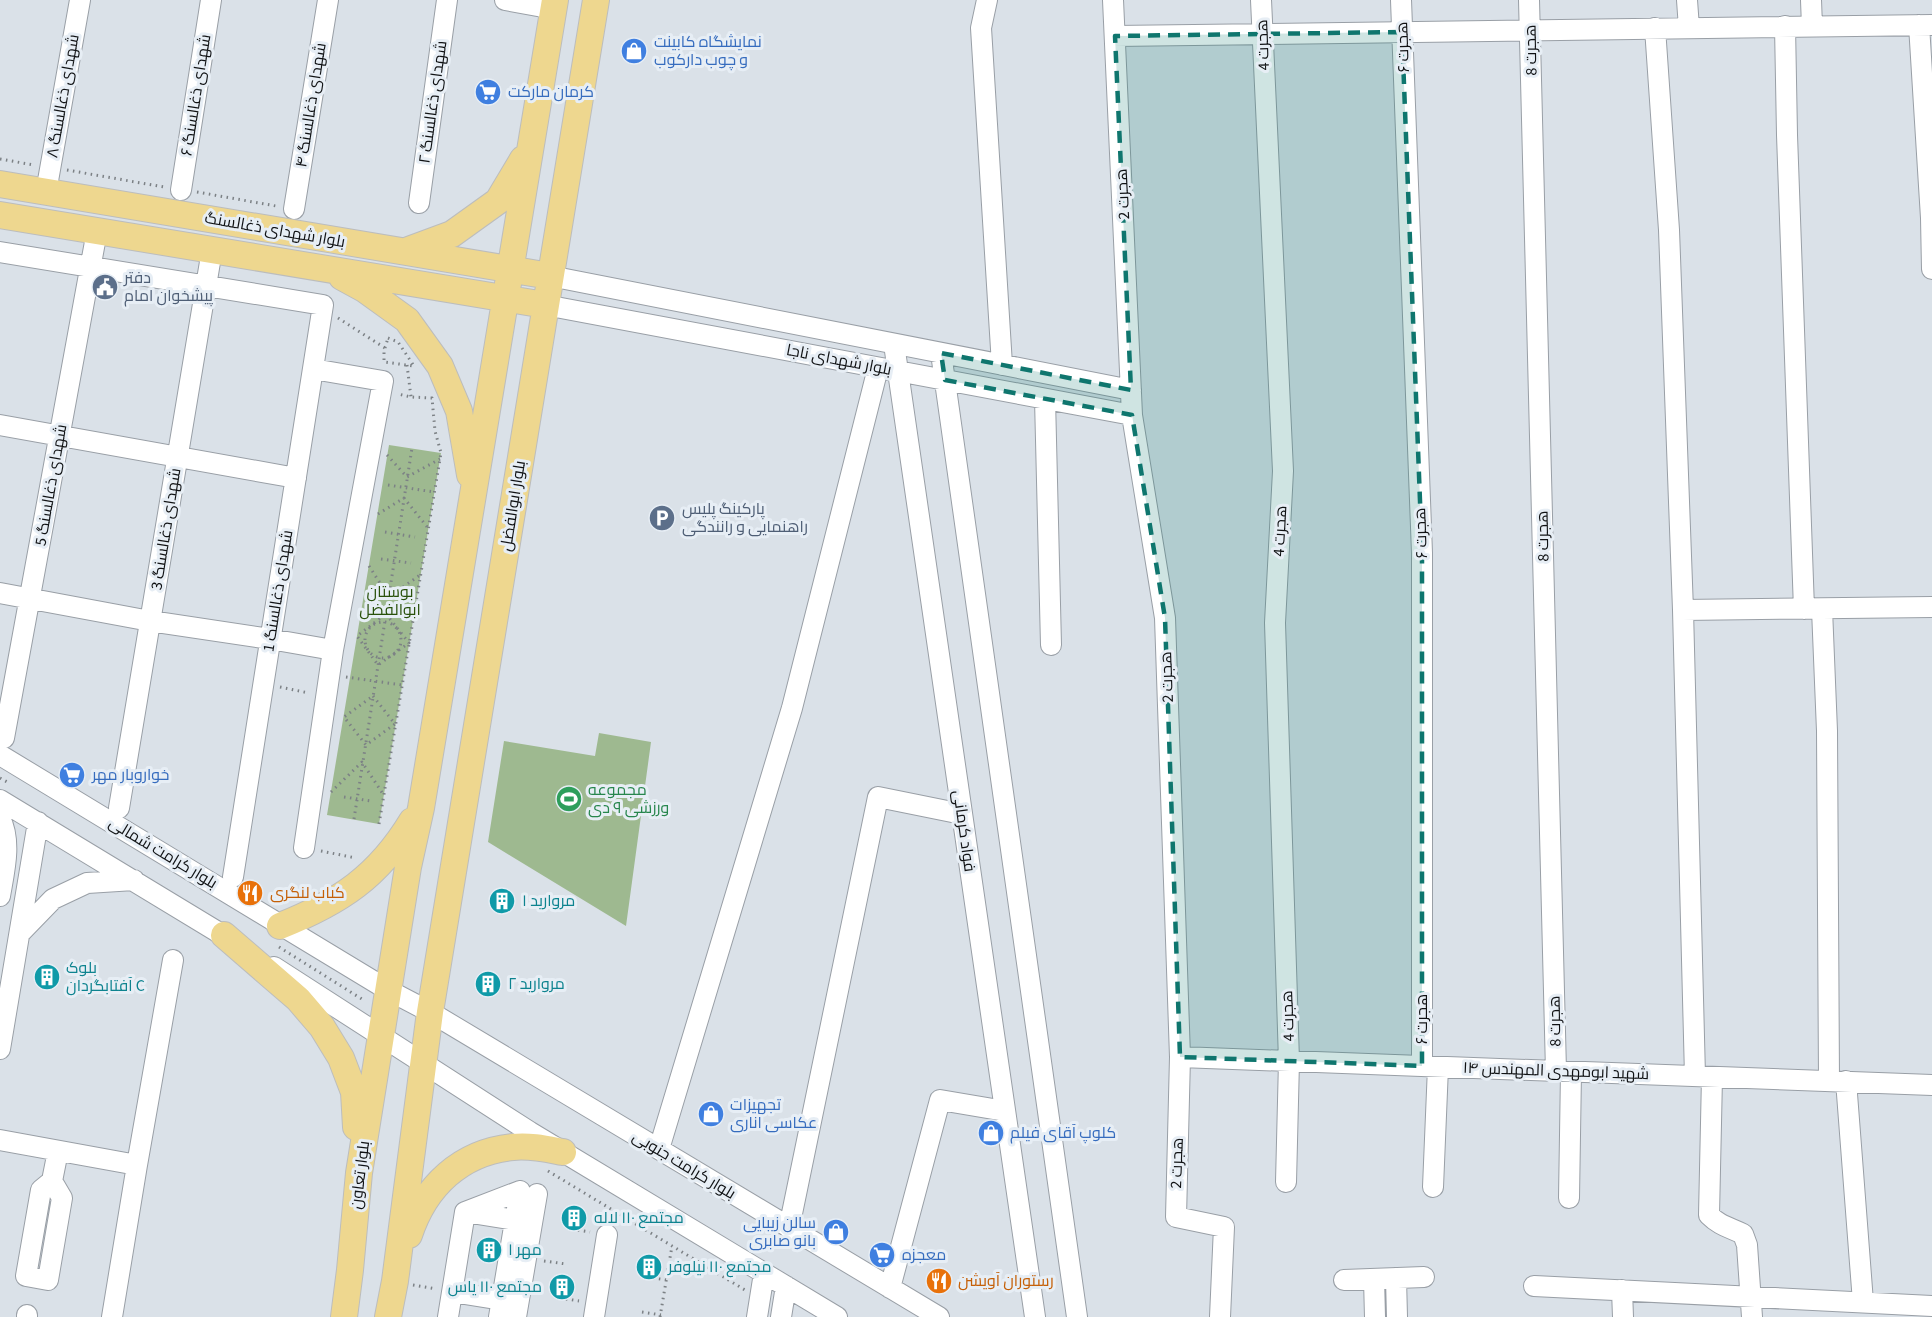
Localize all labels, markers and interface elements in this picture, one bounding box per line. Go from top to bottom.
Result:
street label: هجرت 4 [1251,19,1275,71]
street label: هجرت ۶ [1391,21,1415,73]
street label: هجرت 8 [1520,24,1542,76]
place label: نمایشگاه کابینت و چوب دارکوب [654,31,762,71]
street label: شهدای ذغالسنگ ۸ [41,32,85,160]
street label: شهدای ذغالسنگ ۶ [176,33,216,157]
shop icon: نمایشگاه کابینت و چوب دارکوب [619,36,649,66]
street label: شهدای ذغالسنگ ۲ [414,39,452,165]
street label: شهدای ذغالسنگ ۴ [290,41,332,169]
supermarket icon: کرمان مارکت [473,77,503,107]
place label: کرمان مارکت [508,81,594,103]
street label: هجرت 2 [1111,168,1135,220]
street label: بلوار شهدای ذغالسنگ [203,207,347,253]
place label: دفتر پیشخوان امام [123,267,214,307]
public building icon: دفتر پیشخوان امام [90,272,120,302]
street label: بلوار شهدای ناجا [784,339,894,381]
street label: شهدای ذغالسنگ 5 [29,422,73,548]
street label: بلوار ابوالفضل [495,459,531,553]
street label: شهدای ذغالسنگ 3 [145,466,187,592]
place label: پارکینگ پلیس راهنمایی و رانندگی [682,498,808,538]
parking icon: پارکینگ پلیس راهنمایی و رانندگی [647,503,677,533]
street label: هجرت 4 [1268,505,1292,557]
street label: هجرت ۶ [1409,507,1433,559]
street label: هجرت 8 [1532,510,1554,562]
street label: شهدای ذغالسنگ 1 [257,528,299,654]
park label: بوستان ابوالفضل [359,581,421,621]
street label: هجرت 2 [1155,651,1179,703]
supermarket icon: خواروبار مهر [57,760,87,790]
place label: خواروبار مهر [91,764,169,786]
place label: مجموعه ورزشی ۹ دی [588,779,669,819]
sports icon: مجموعه ورزشی ۹ دی [554,784,584,814]
street label: فواد کرمانی [947,789,981,873]
street label: بلوار کرامت شمالی [105,812,221,894]
restaurant icon: کباب لنگری [235,878,265,908]
place label: کباب لنگری [270,882,345,904]
building icon: مروارید ۱ [487,886,517,916]
place label: مروارید ۱ [522,890,575,912]
place label: بلوک آفتابگردان C [66,957,145,997]
building icon: بلوک آفتابگردان C [32,962,62,992]
building icon: مروارید ۲ [473,969,503,999]
place label: مروارید ۲ [508,973,565,995]
street label: هجرت 4 [1276,990,1300,1042]
street label: هجرت ۶ [1411,994,1433,1044]
street label: هجرت 8 [1544,995,1566,1047]
street label: شهید ابومهدی المهندس ۱۴ [1462,1057,1650,1085]
place label: تجهیزات عکاسی اناری [730,1094,817,1134]
shop icon: تجهیزات عکاسی اناری [696,1099,726,1129]
shop icon: کلوپ آقای فیلم [976,1118,1006,1148]
place label: کلوپ آقای فیلم [1010,1122,1116,1144]
street label: بلوار کرامت جنوبی [628,1125,740,1205]
street label: هجرت 2 [1165,1137,1189,1189]
street label: بلوار تعاون [345,1140,375,1210]
building icon: مجتمع ۱۱۰ لاله [559,1203,589,1233]
place label: مجتمع ۱۱۰ لاله [594,1207,684,1229]
place label: سالن زیبایی بانو صابری [743,1212,816,1252]
shop icon: سالن زیبایی بانو صابری [821,1217,851,1247]
building icon: مهر ۱ [474,1235,504,1265]
place label: مهر ۱ [508,1239,542,1261]
supermarket icon: معجزه [867,1240,897,1270]
place label: معجزه [902,1244,946,1266]
building icon: مجتمع ۱۱۰ نیلوفر [634,1252,664,1282]
place label: مجتمع ۱۱۰ نیلوفر [667,1256,771,1278]
restaurant icon: رستوران آویشن [924,1266,954,1296]
place label: رستوران آویشن [958,1270,1054,1292]
building icon: مجتمع ۱۱۰ یاس [547,1272,577,1302]
place label: مجتمع ۱۱۰ یاس [448,1276,542,1298]

